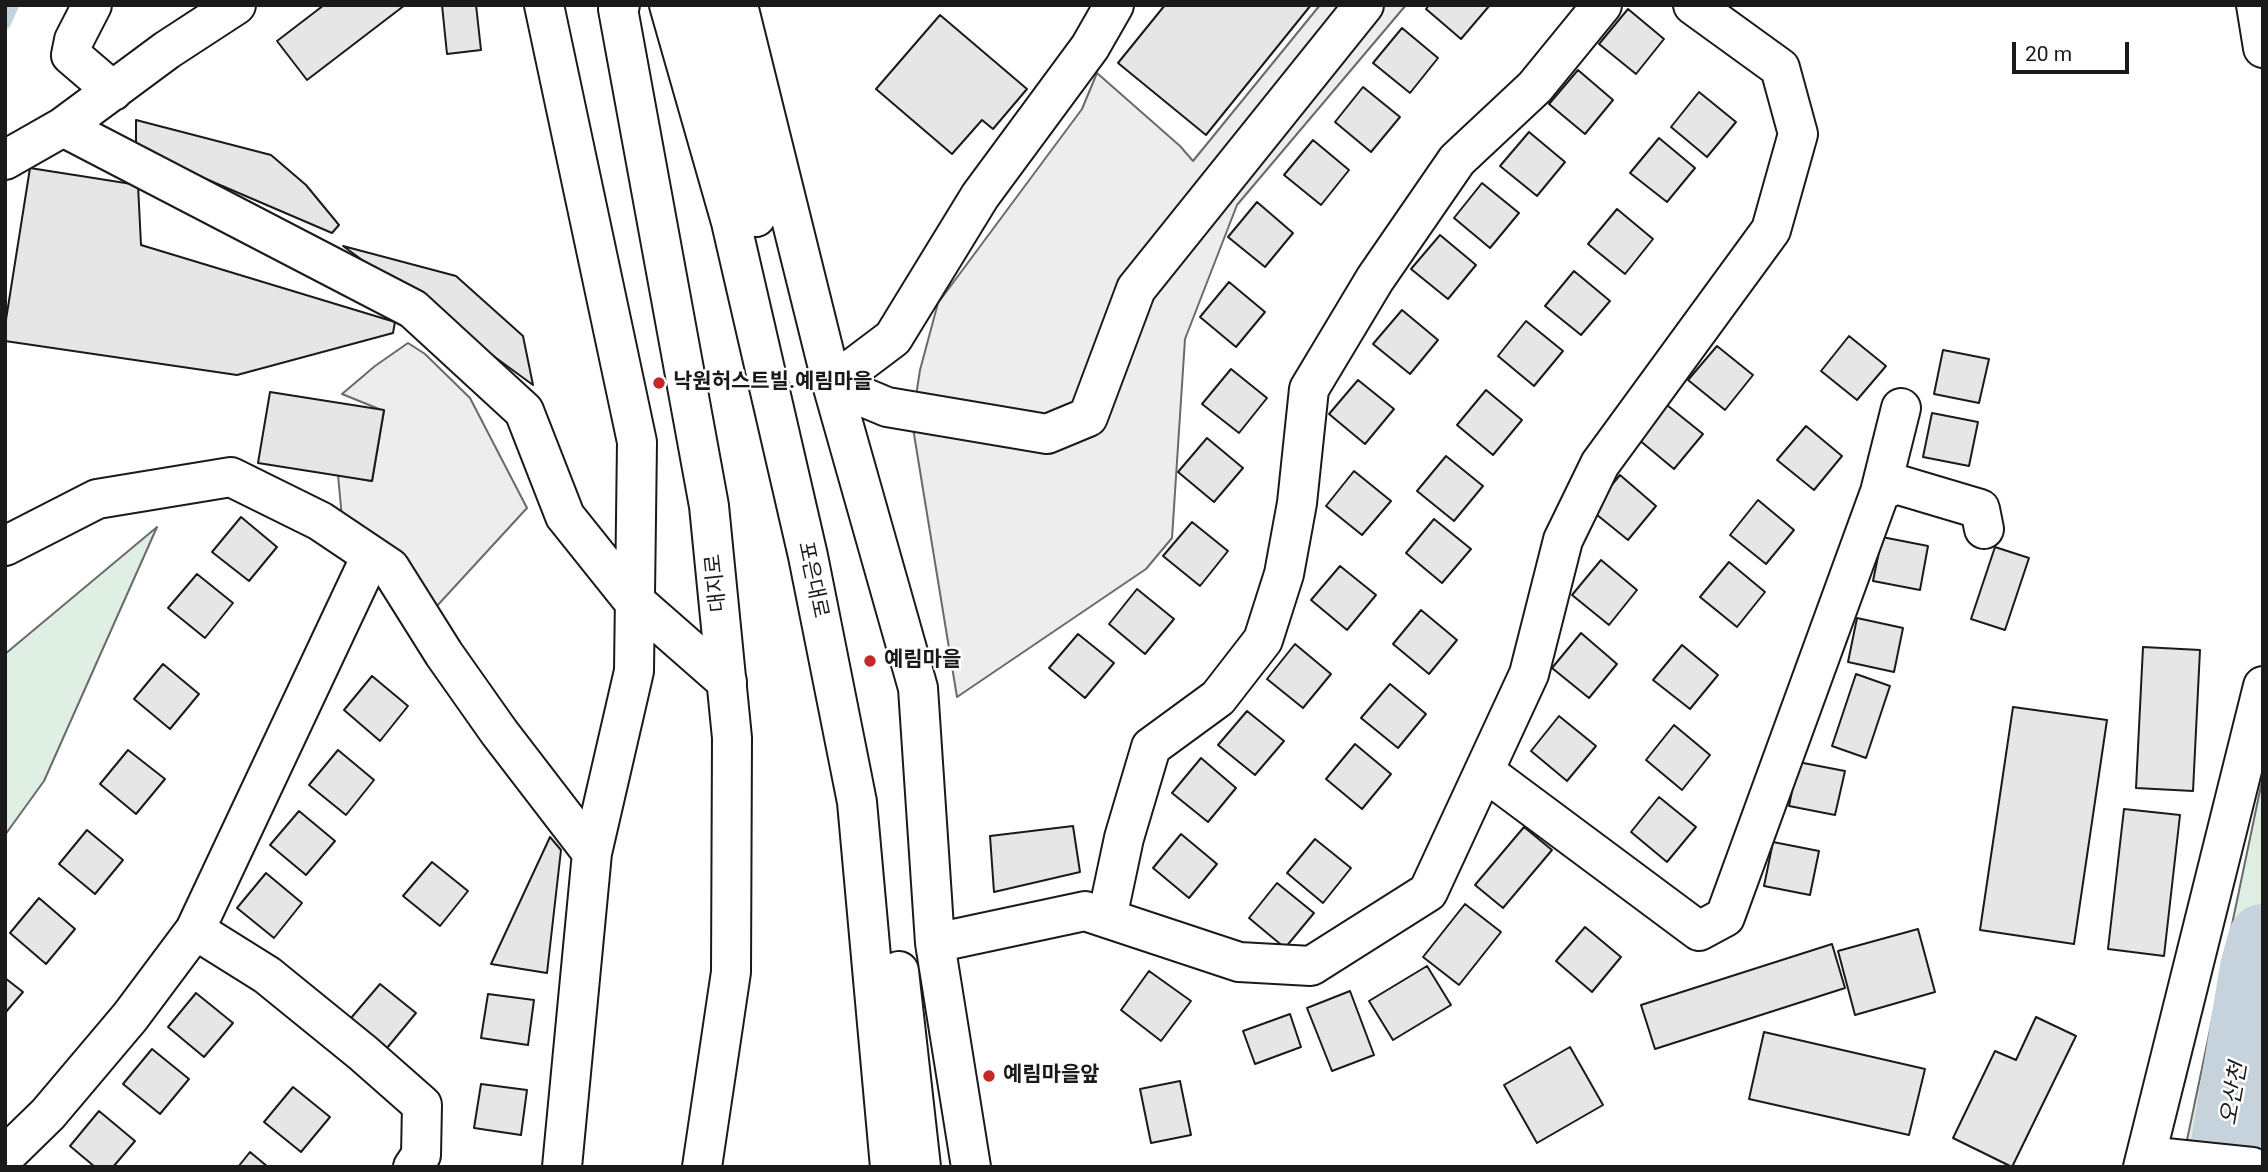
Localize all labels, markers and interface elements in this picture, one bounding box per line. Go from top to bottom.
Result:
scale bar [2016,28,2133,72]
text: 20 m [2025,42,2072,66]
place label: 낙원허스트빌.예림마을 [673,370,872,396]
marker: 낙원허스트빌.예림마을 [651,375,667,391]
street label: 포은대로 [792,540,832,620]
street label: 대지로 [701,553,733,613]
place label: 예림마을 [884,648,961,674]
marker: 예림마을 [862,653,878,669]
water label: 오산천 [2216,1060,2254,1128]
place label: 예림마을앞 [1003,1063,1100,1089]
marker: 예림마을앞 [981,1068,997,1084]

